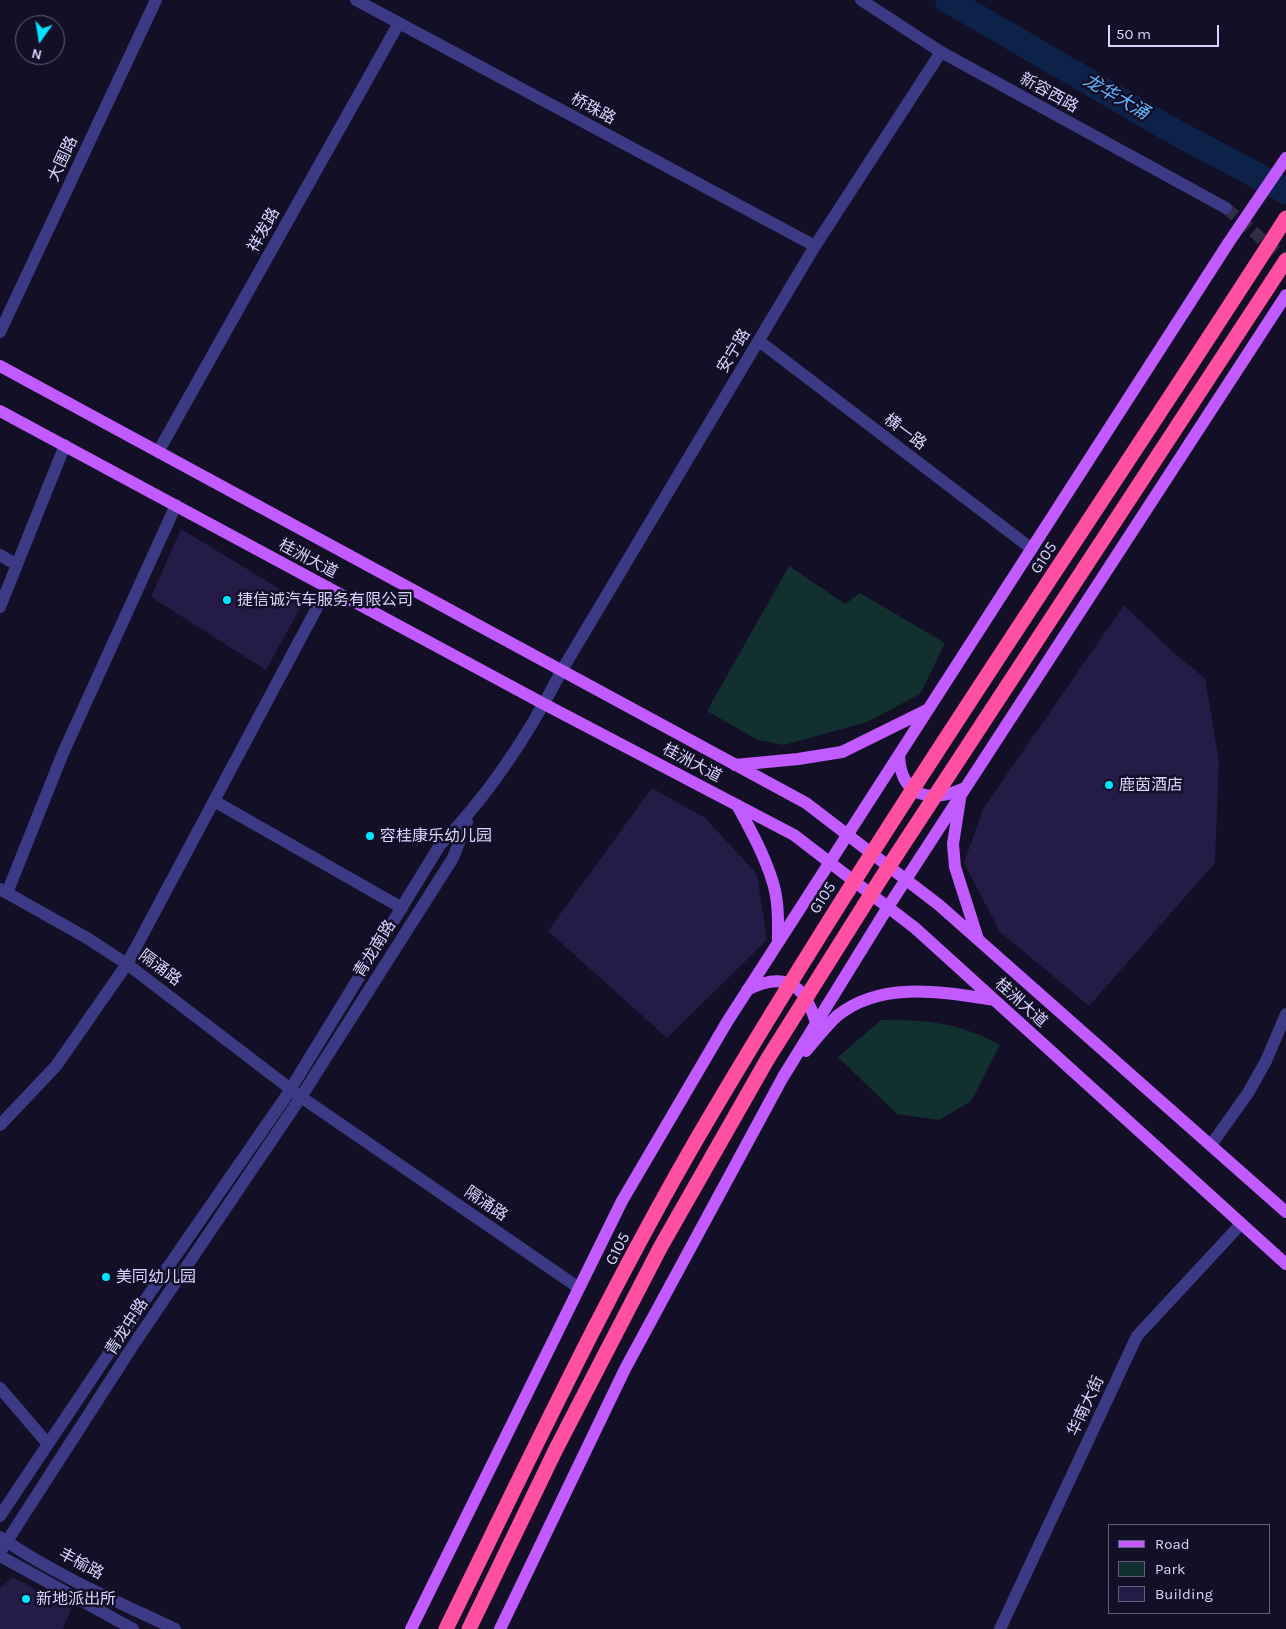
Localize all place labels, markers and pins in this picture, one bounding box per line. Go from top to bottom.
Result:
place label: 捷信诚汽车服务有限公司 [237,590,413,610]
marker: 捷信诚汽车服务有限公司 [221,594,233,606]
place label: 鹿茵酒店 [1119,775,1183,795]
marker: 鹿茵酒店 [1103,779,1115,791]
place label: 容桂康乐幼儿园 [380,826,492,846]
marker: 容桂康乐幼儿园 [364,830,376,842]
place label: 美同幼儿园 [116,1267,196,1287]
marker: 美同幼儿园 [100,1271,112,1283]
place label: 新地派出所 [36,1589,116,1609]
marker: 新地派出所 [20,1593,32,1605]

